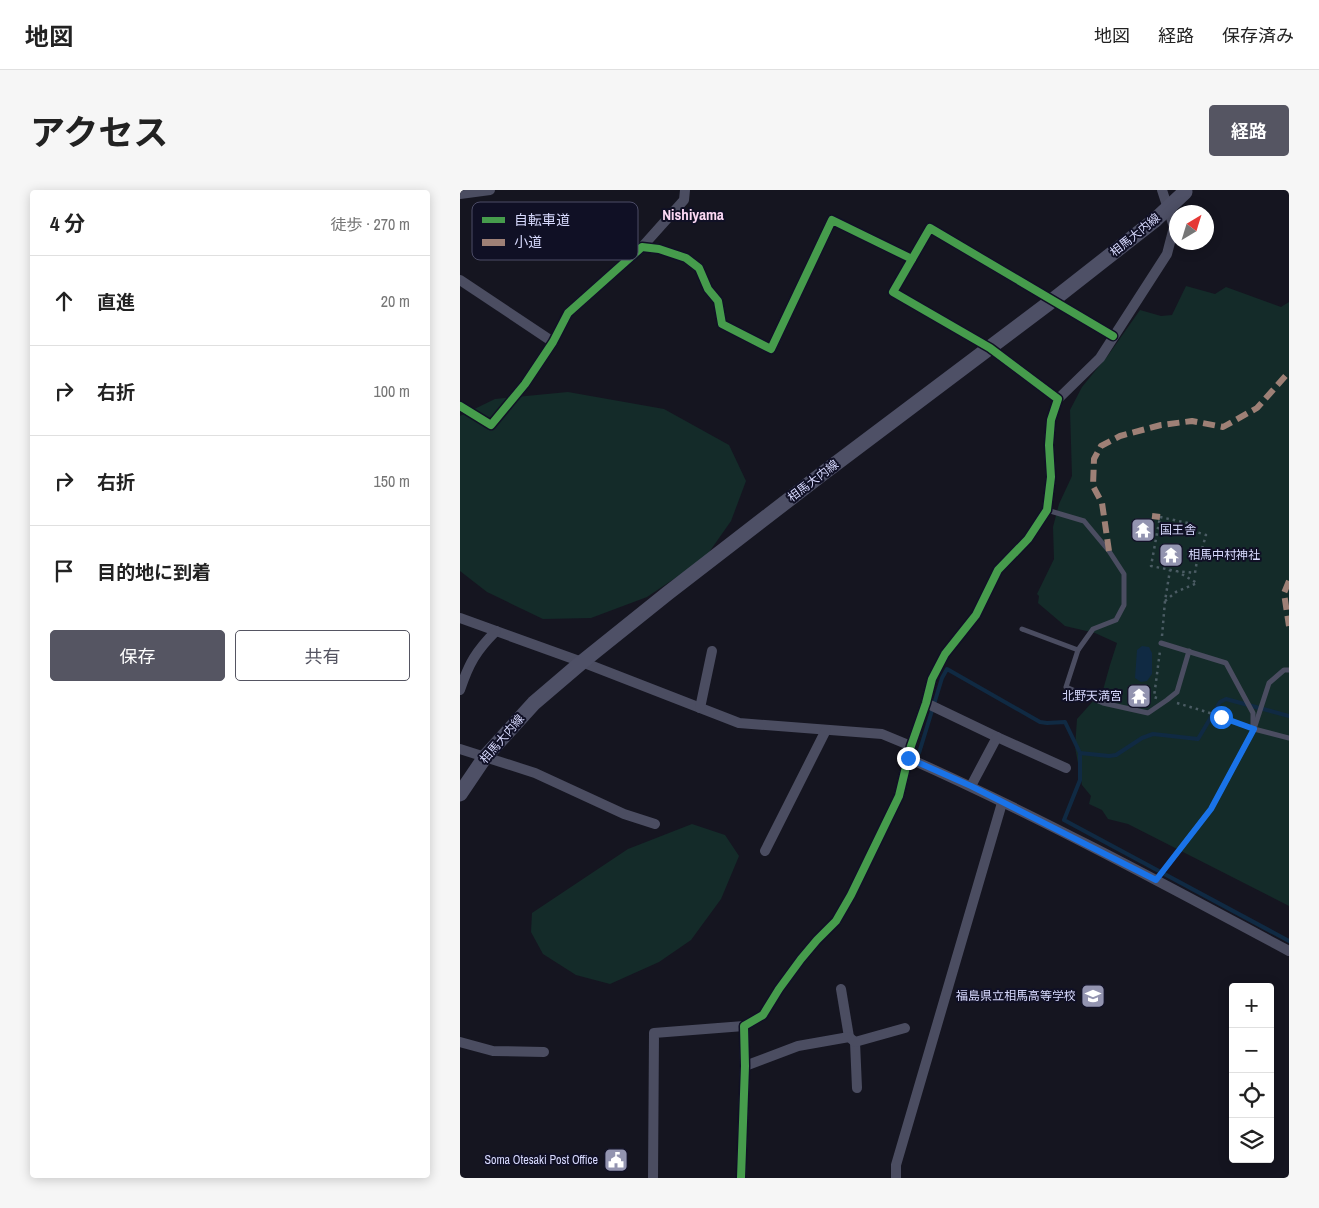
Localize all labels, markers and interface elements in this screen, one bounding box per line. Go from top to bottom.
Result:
text: 地図 [25,20,73,52]
text: 地図 [1094,23,1130,48]
text: 経路 [1158,23,1194,48]
text: 保存済み [1222,23,1294,48]
button: 経路 [1209,105,1289,156]
text: アクセス [30,109,168,156]
legend [472,202,638,260]
district label: Nishiyama [662,204,724,225]
north arrow [1169,205,1214,250]
text: 4 分 [50,209,85,238]
street label: 相馬大内線 [1107,210,1163,260]
text: 自転車道 [514,211,570,229]
text: 徒歩 · 270 m [331,213,410,235]
text: 小道 [514,233,542,251]
icon: ahead [50,287,78,315]
text: 直進 [97,289,135,315]
text: 20 m [381,290,410,312]
icon: right [50,377,78,405]
text: 右折 [97,379,135,405]
text: 100 m [374,380,410,402]
street label: 相馬大内線 [784,457,842,505]
icon: right [50,467,78,495]
text: 右折 [97,469,135,495]
text: 150 m [374,470,410,492]
temple icon: 国王舎 [1130,517,1156,543]
place label: 国王舎 [1160,522,1196,538]
temple icon: 相馬中村神社 [1158,542,1184,568]
place label: 相馬中村神社 [1188,547,1260,563]
icon: arrive [50,557,78,585]
text: 目的地に到着 [97,559,211,585]
button: 保存 [50,630,225,681]
button: 共有 [235,630,410,681]
temple icon: 北野天満宮 [1126,683,1152,709]
place label: 北野天満宮 [1062,688,1122,704]
route start [1210,706,1233,729]
street label: 相馬大内線 [476,711,528,767]
route end [897,747,920,770]
school or university icon: 福島県立相馬高等学校 [1080,983,1106,1009]
map controls [1229,983,1274,1163]
button: + [1229,983,1274,1028]
place label: 福島県立相馬高等学校 [956,988,1076,1004]
button: − [1229,1028,1274,1073]
button: locate [1229,1073,1274,1118]
button: layers [1229,1118,1274,1163]
public building icon: Soma Otesaki Post Office [603,1147,629,1173]
place label: Soma Otesaki Post Office [484,1152,598,1168]

